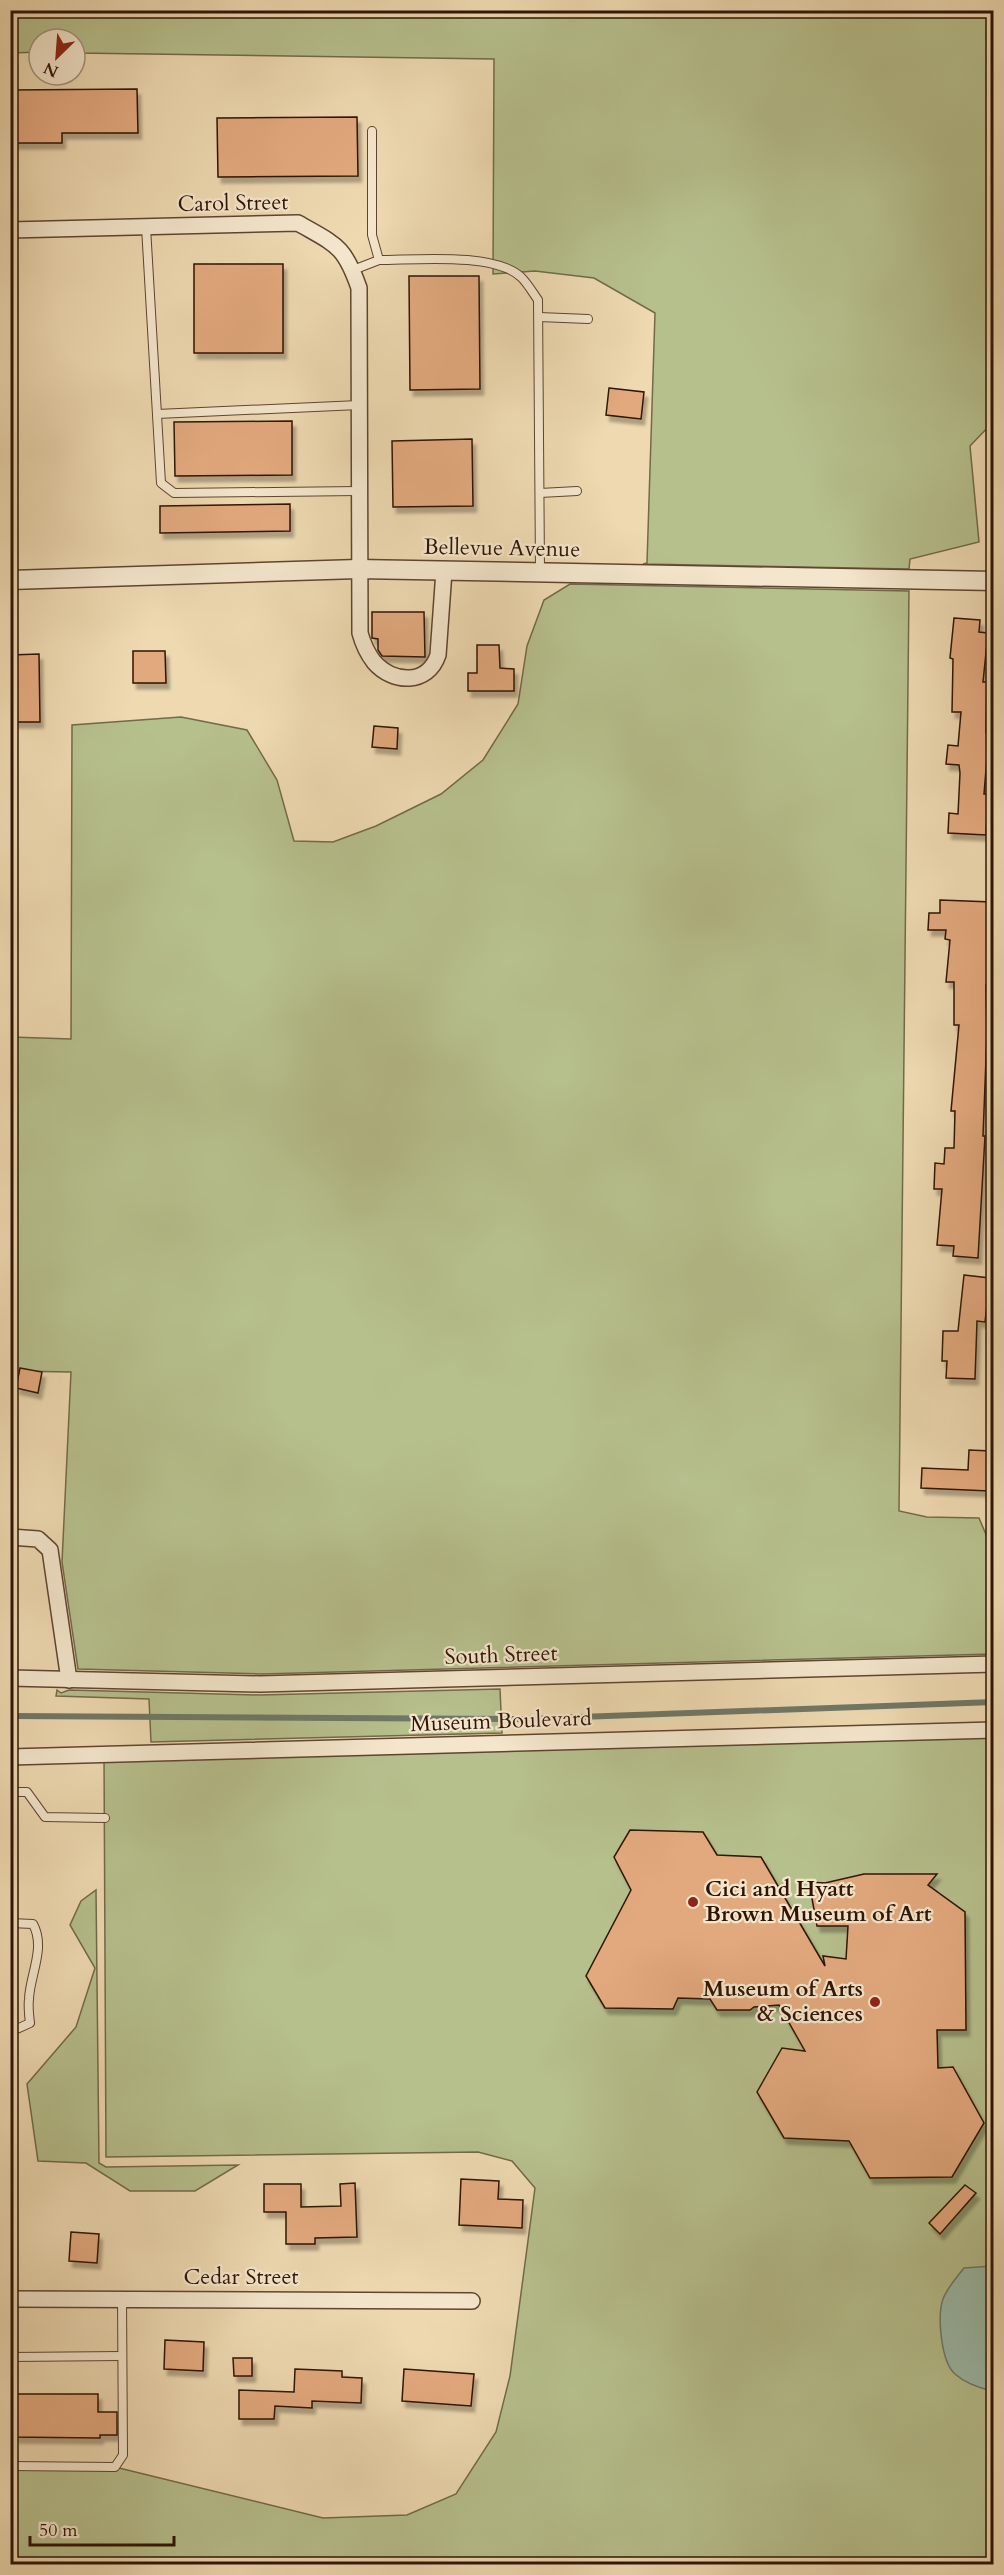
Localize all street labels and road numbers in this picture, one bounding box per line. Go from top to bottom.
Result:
street label: Carol Street [177,187,289,219]
street label: Bellevue Avenue [423,532,581,564]
street label: South Street [444,1638,558,1672]
street label: Museum Boulevard [410,1703,593,1739]
street label: Cedar Street [184,2262,298,2292]

